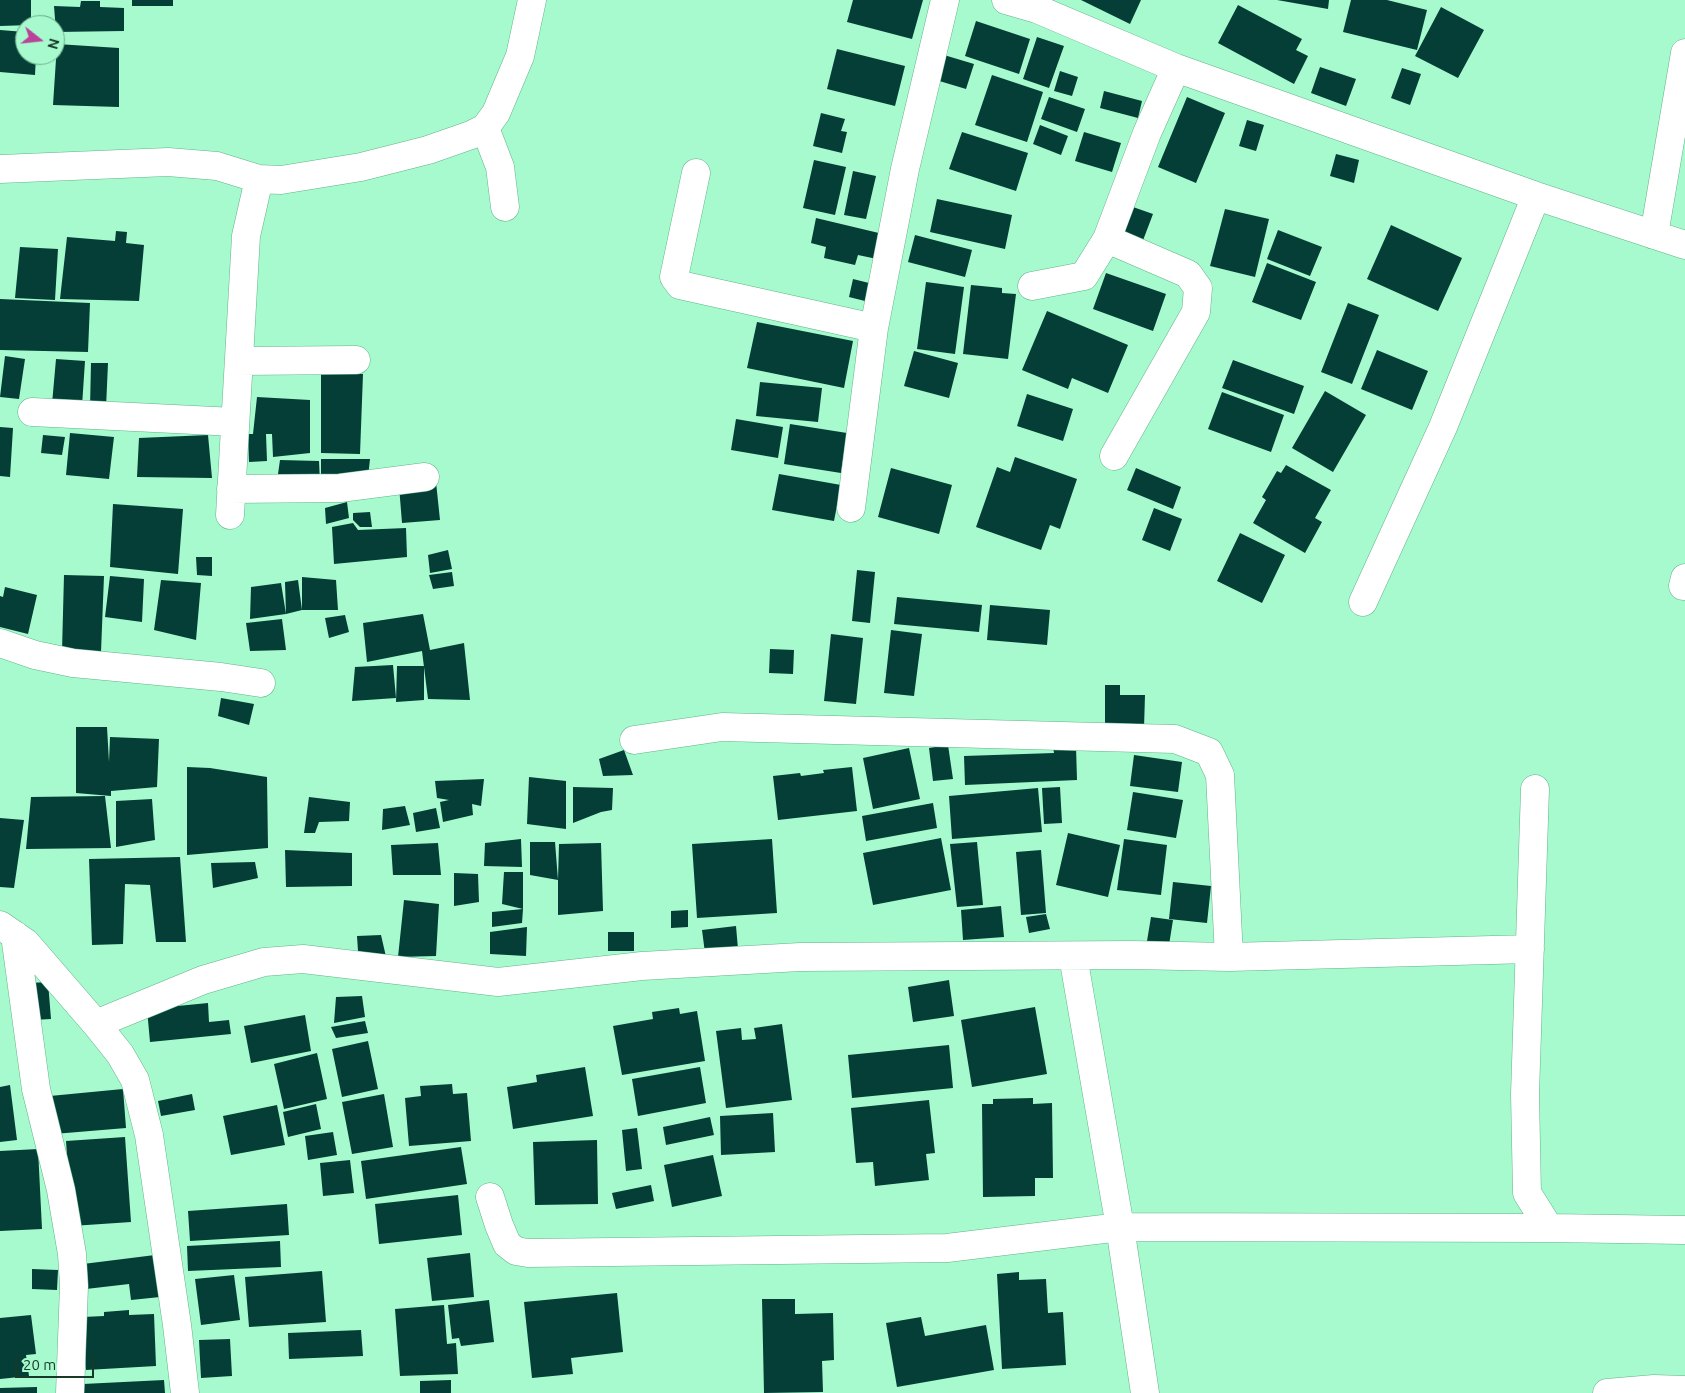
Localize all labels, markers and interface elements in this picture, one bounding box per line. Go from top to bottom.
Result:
north arrow [15,15,65,65]
text: N [44,37,63,51]
scale bar [18,1346,96,1378]
text: 20 m [23,1356,56,1373]

